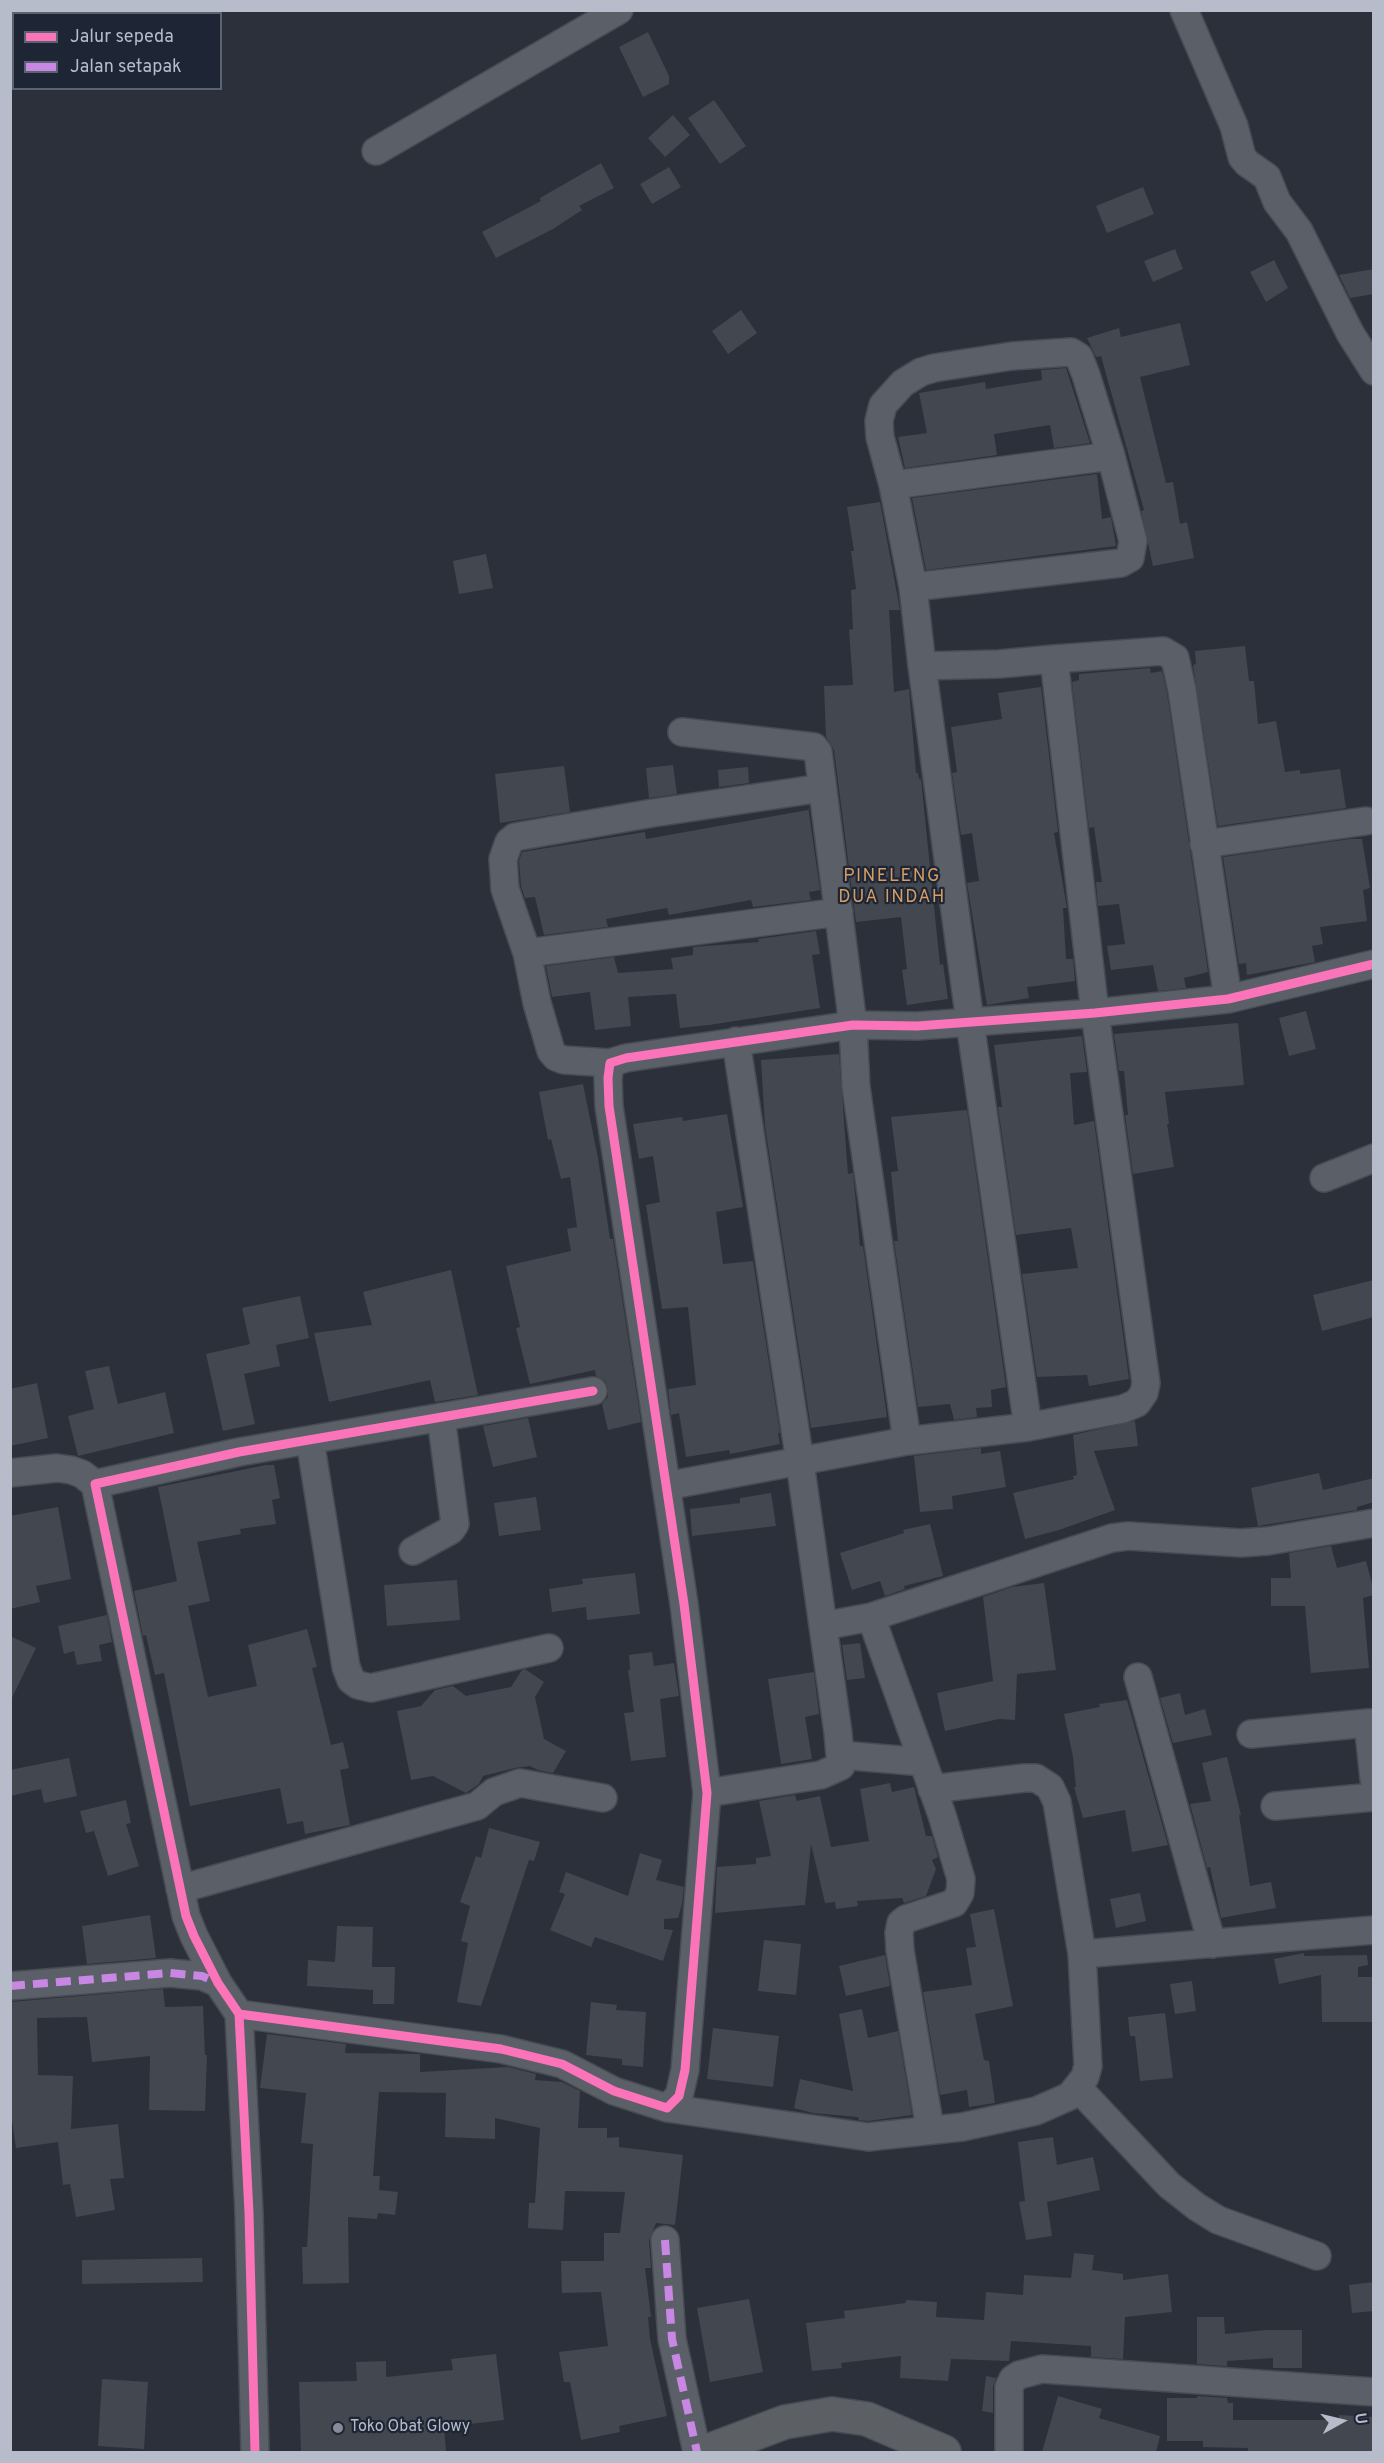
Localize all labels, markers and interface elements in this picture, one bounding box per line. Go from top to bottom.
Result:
legend [12,12,222,90]
text: Jalur sepeda [70,26,174,49]
text: Jalan setapak [70,56,182,79]
district label: PINELENG DUA INDAH [838,866,946,908]
north arrow [1312,2391,1372,2451]
text: U [1349,2411,1371,2426]
place label: Toko Obat Glowy [350,2418,470,2438]
marker: Toko Obat Glowy [331,2421,345,2435]

